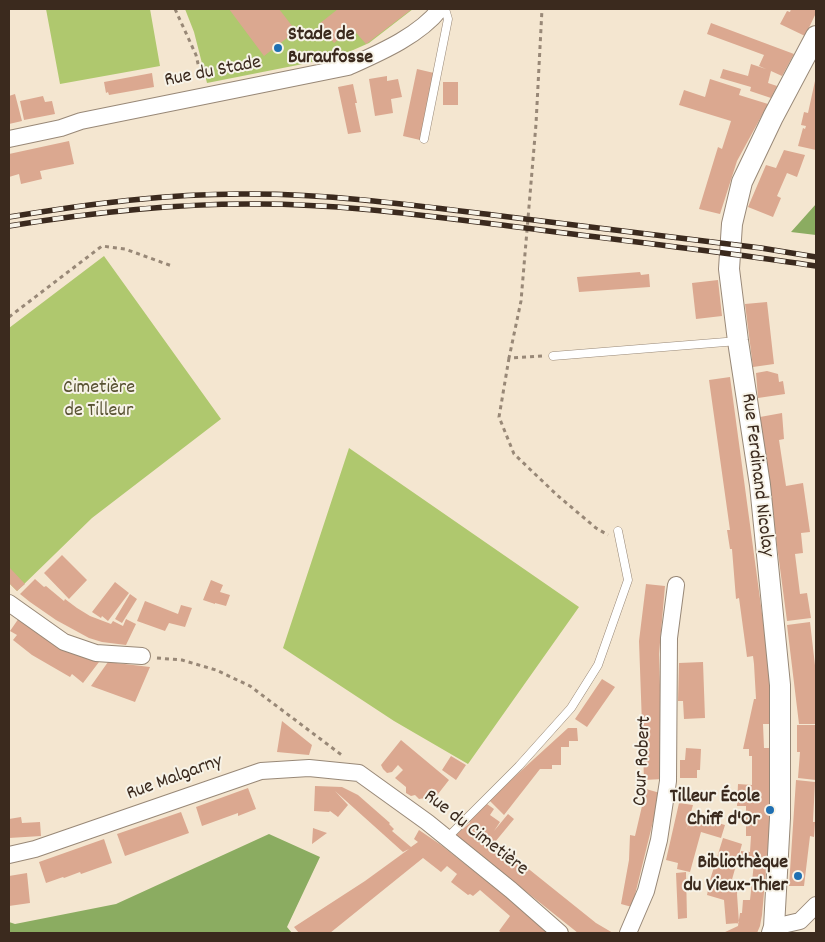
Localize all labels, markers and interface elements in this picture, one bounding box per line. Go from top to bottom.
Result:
place label: Stade de Buraufosse [288,24,373,71]
marker: Stade de Buraufosse [272,42,284,54]
street label: Rue du Stade [163,52,263,94]
park label: Cimetière de Tilleur [63,377,135,424]
street label: Rue Ferdinand Nicolay [734,392,778,558]
street label: Cour Robert [630,715,658,807]
street label: Rue Malgarny [124,751,226,807]
street label: Rue du Cimetière [418,786,532,882]
place label: Tilleur École Chiff d'Or [670,786,760,833]
marker: Tilleur École Chiff d'Or [764,804,776,816]
place label: Bibliothèque du Vieux-Thier [683,852,788,899]
marker: Bibliothèque du Vieux-Thier [792,870,804,882]

